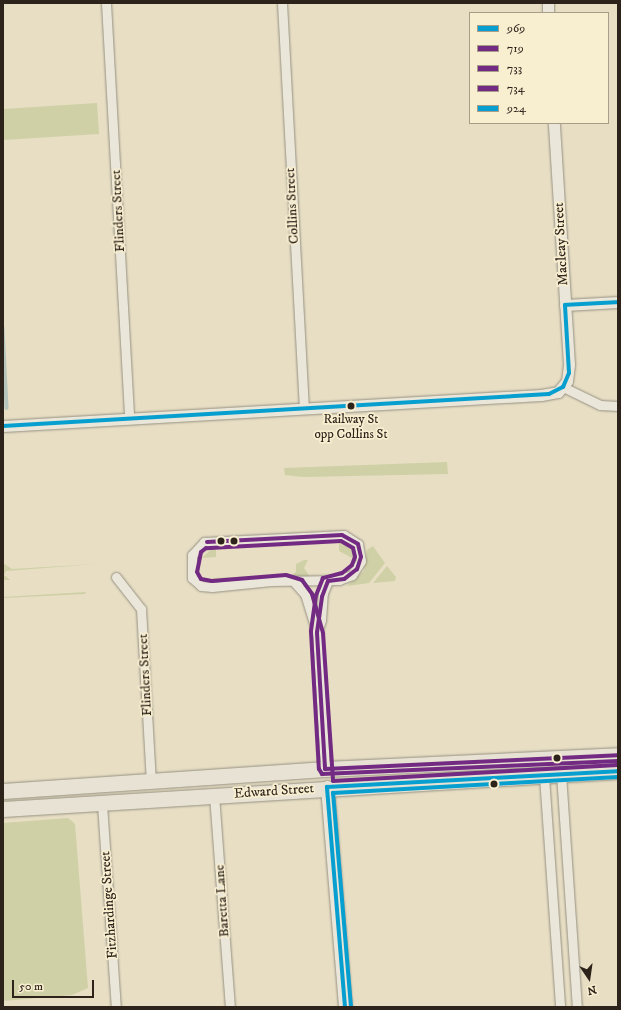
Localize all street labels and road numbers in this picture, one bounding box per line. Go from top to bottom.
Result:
street label: Collins Street [282,168,302,244]
street label: Flinders Street [107,169,129,253]
street label: Macleay Street [550,202,572,286]
street label: Flinders Street [134,633,156,717]
street label: Edward Street [234,780,314,802]
street label: Fitzhardinge Street [97,851,121,959]
street label: Baretta Lane [211,864,233,938]

